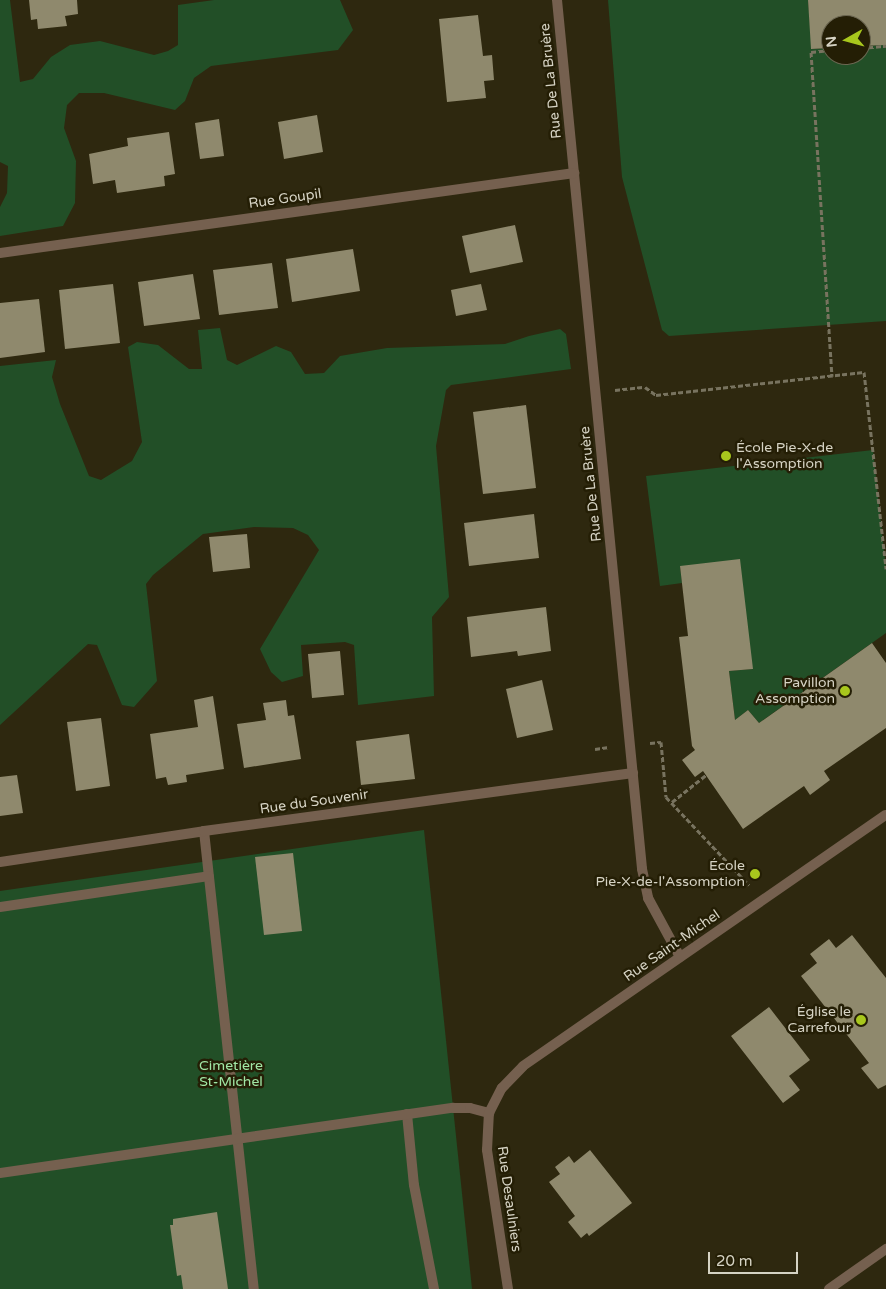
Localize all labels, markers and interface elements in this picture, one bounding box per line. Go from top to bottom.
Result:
north arrow [821,15,871,65]
street label: Rue De La Bruère [537,22,565,140]
text: N [822,35,841,48]
street label: Rue Goupil [247,186,323,212]
street label: Rue De La Bruère [577,425,605,543]
place label: École Pie-X-de l'Assomption [736,440,833,472]
marker: École Pie-X-de l'Assomption [720,450,732,462]
place label: Pavillon Assomption [755,675,835,708]
marker: Pavillon Assomption [839,685,851,697]
street label: Rue du Souvenir [259,786,369,818]
place label: École Pie-X-de-l'Assomption [595,858,745,890]
marker: École Pie-X-de-l'Assomption [749,868,761,880]
street label: Rue Saint-Michel [621,907,723,985]
place label: Église le Carrefour [788,1004,851,1036]
marker: Église le Carrefour [855,1014,867,1026]
park label: Cimetière St-Michel [199,1058,263,1090]
street label: Rue Desaulniers [493,1145,525,1253]
scale bar [711,1242,801,1274]
text: 20 m [716,1252,753,1270]

